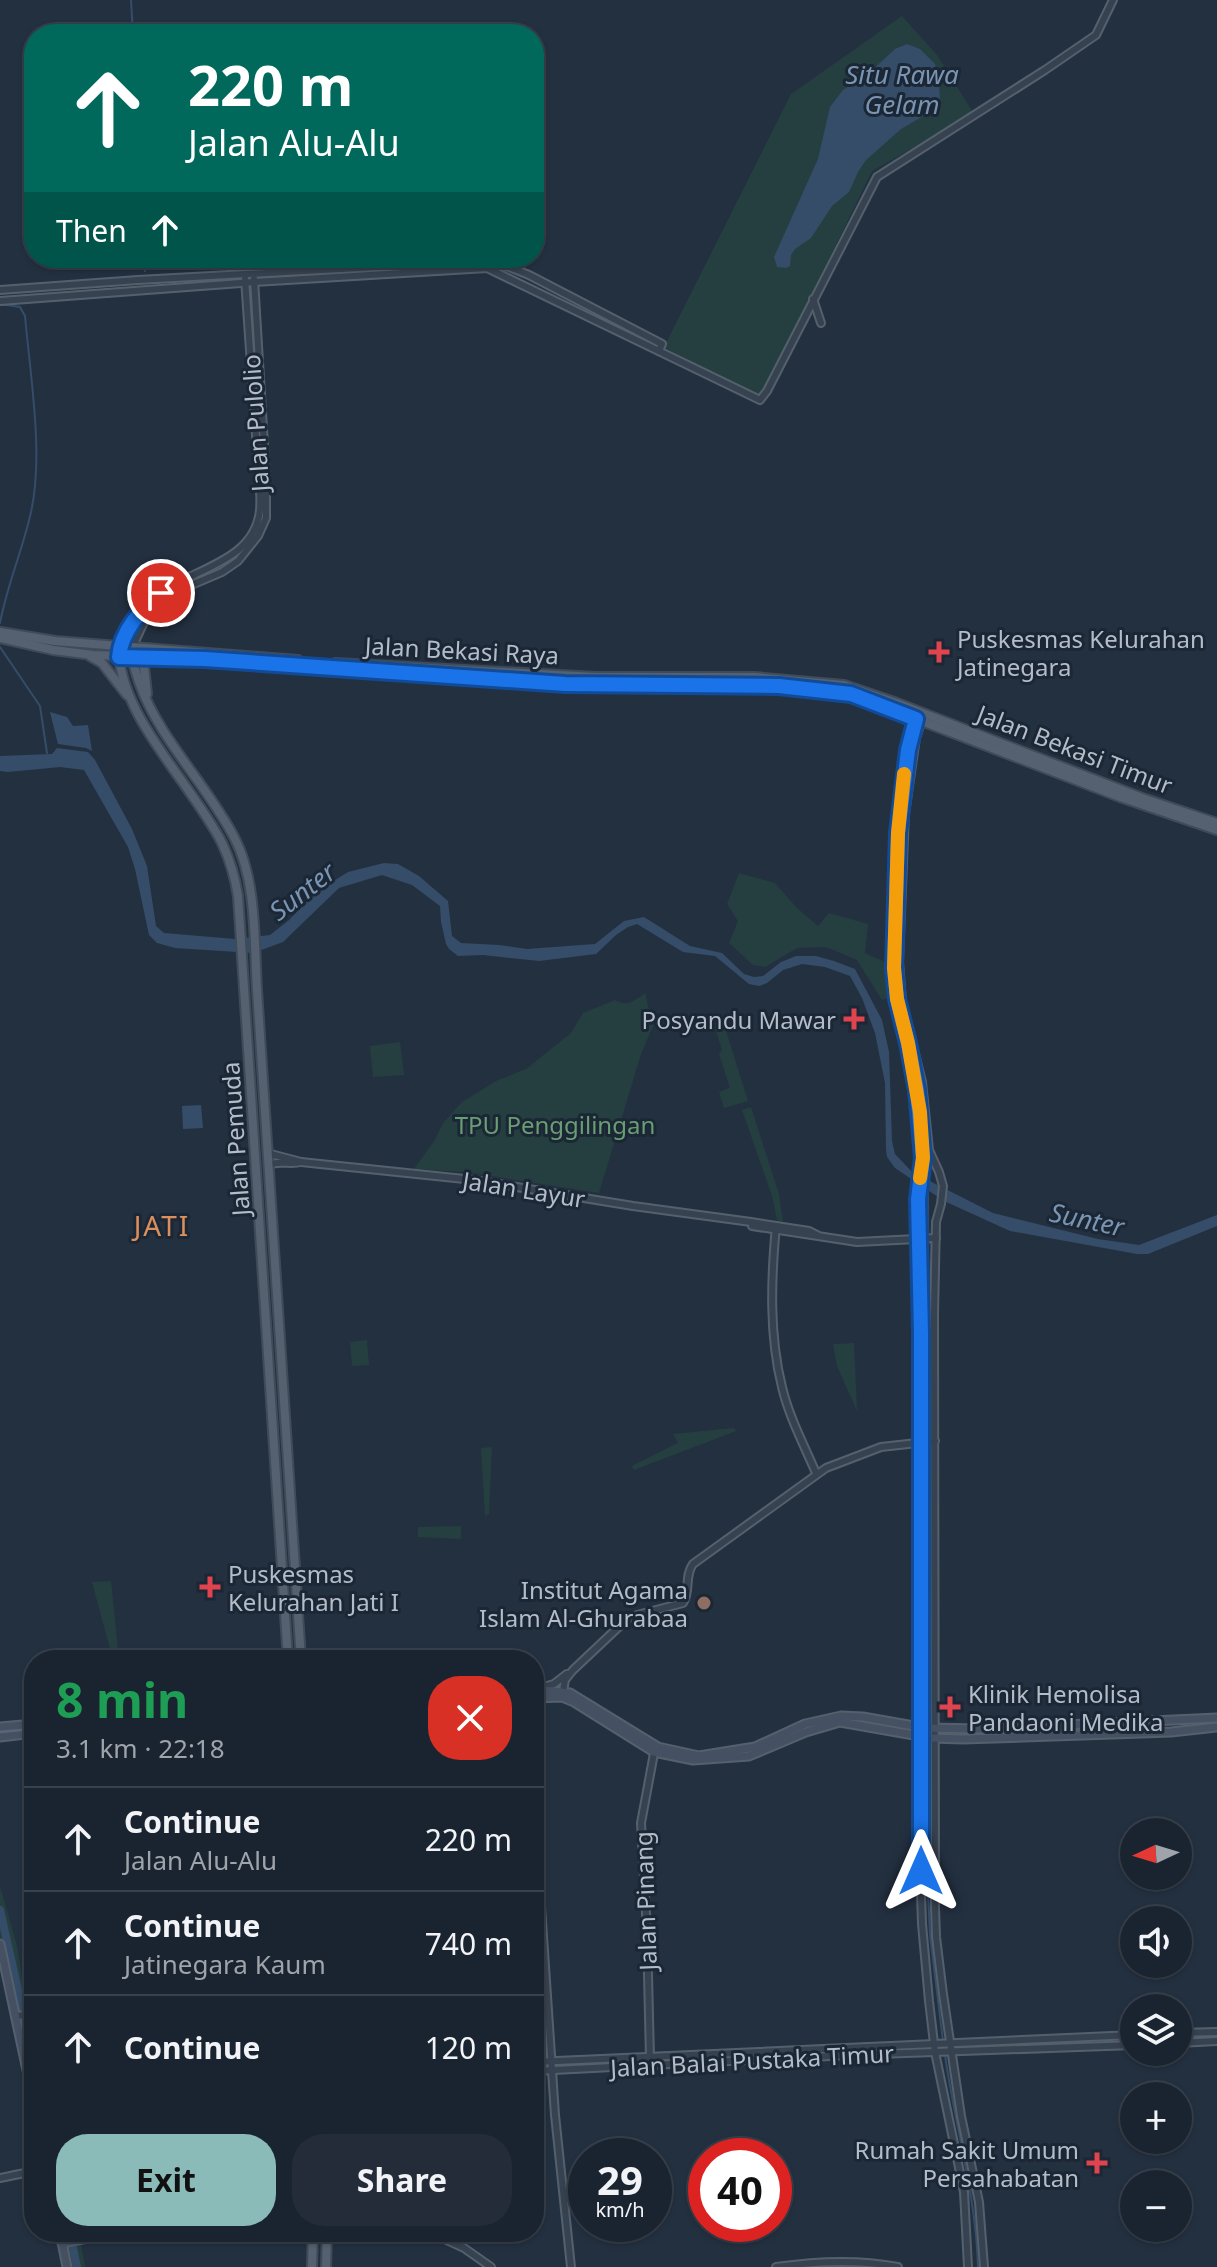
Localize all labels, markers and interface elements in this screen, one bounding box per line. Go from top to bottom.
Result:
text: 220 m [188,46,353,122]
icon: ahead [56,56,160,160]
water label: Situ Rawa Gelam [845,56,959,122]
text: Jalan Alu-Alu [188,118,400,167]
icon: ahead [143,208,187,252]
text: Then [56,210,127,251]
street label: Jalan Pulolio [234,353,276,495]
pin [127,559,195,627]
icon: arrive [139,571,183,615]
place label: Puskesmas Kelurahan Jatinegara [955,622,1205,683]
street label: Jalan Bekasi Raya [362,628,560,672]
marker: Puskesmas Kelurahan Jatinegara [928,641,950,663]
street label: Jalan Bekasi Timur [971,696,1178,801]
water label: Sunter [261,853,344,928]
place label: Posyandu Mawar [642,1003,836,1036]
marker: Posyandu Mawar [843,1008,865,1030]
street label: Jalan Pemuda [213,1061,257,1219]
park label: TPU Penggilingan [455,1108,655,1141]
street label: Jalan Layur [458,1163,588,1215]
water label: Sunter [1046,1194,1129,1245]
district label: JATI [131,1206,190,1244]
place label: Puskesmas Kelurahan Jati I [228,1557,399,1618]
place label: Institut Agama Islam Al-Ghurabaa [479,1573,688,1634]
marker: Puskesmas Kelurahan Jati I [199,1576,221,1598]
marker: Institut Agama Islam Al-Ghurabaa [695,1594,713,1612]
text: 8 min [56,1667,188,1732]
button: close [428,1676,512,1760]
place label: Klinik Hemolisa Pandaoni Medika [968,1677,1163,1738]
marker: Klinik Hemolisa Pandaoni Medika [939,1696,961,1718]
text: 3.1 km · 22:18 [56,1730,225,1766]
text: Continue [124,1801,260,1842]
icon: ahead [56,1817,100,1861]
north arrow [1120,1818,1192,1890]
map controls [1120,1818,1192,2242]
text: 220 m [425,1819,512,1860]
position arrow [879,1829,963,1913]
street label: Jalan Pinang [626,1831,664,1973]
text: Jalan Alu-Alu [124,1842,277,1878]
text: Continue [124,1905,260,1946]
button: sound [1120,1906,1192,1978]
icon: ahead [56,1921,100,1965]
text: 740 m [425,1923,512,1964]
text: Jatinegara Kaum [124,1946,326,1982]
button: layers [1120,1994,1192,2066]
icon: ahead [56,2025,100,2069]
text: Continue [124,2027,260,2068]
text: 120 m [425,2027,512,2068]
street label: Jalan Balai Pustaka Timur [607,2036,895,2084]
button: + [1120,2082,1192,2154]
place label: Rumah Sakit Umum Persahabatan [854,2133,1079,2194]
button: Exit [56,2134,276,2226]
button: Share [292,2134,512,2226]
speed limit sign: 40 [688,2138,792,2242]
text: 29 [597,2152,643,2207]
marker: Rumah Sakit Umum Persahabatan [1086,2152,1108,2174]
button: − [1120,2170,1192,2242]
text: km/h [595,2196,645,2223]

